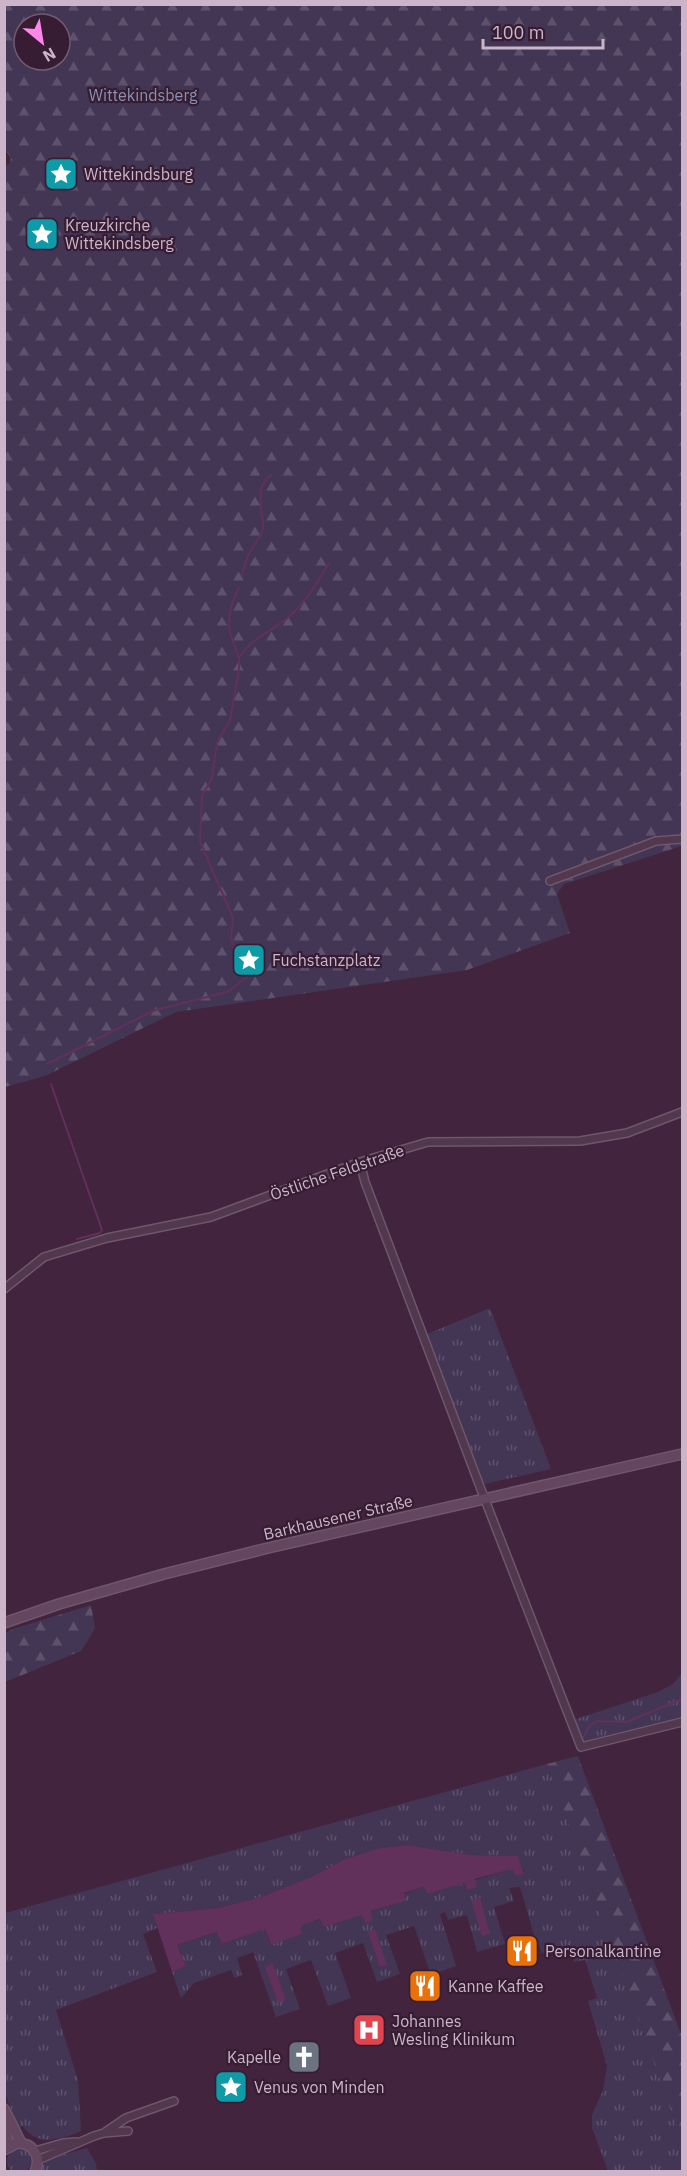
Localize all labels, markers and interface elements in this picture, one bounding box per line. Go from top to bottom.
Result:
north arrow [12,12,72,72]
scale bar [483,12,603,50]
text: 100 m [492,21,544,44]
text: N [39,43,60,67]
park label: Wittekindsberg [89,85,198,105]
place icon: Wittekindsburg [43,156,79,192]
place label: Wittekindsburg [84,164,194,184]
place label: Kreuzkirche Wittekindsberg [65,215,174,253]
place icon: Kreuzkirche Wittekindsberg [24,216,60,252]
place icon: Fuchstanzplatz [231,942,267,978]
place label: Fuchstanzplatz [272,950,380,970]
street label: Östliche Feldstraße [267,1140,407,1204]
street label: Barkhausener Straße [262,1490,415,1544]
restaurant icon: Personalkantine [504,1933,540,1969]
place label: Personalkantine [545,1941,661,1961]
restaurant icon: Kanne Kaffee [407,1968,443,2004]
place label: Kanne Kaffee [448,1976,544,1996]
place label: Johannes Wesling Klinikum [392,2011,515,2049]
hospital icon: Johannes Wesling Klinikum [351,2012,387,2048]
church icon: Kapelle [286,2039,322,2075]
place label: Kapelle [227,2047,281,2067]
place icon: Venus von Minden [213,2069,249,2105]
place label: Venus von Minden [254,2077,385,2097]

